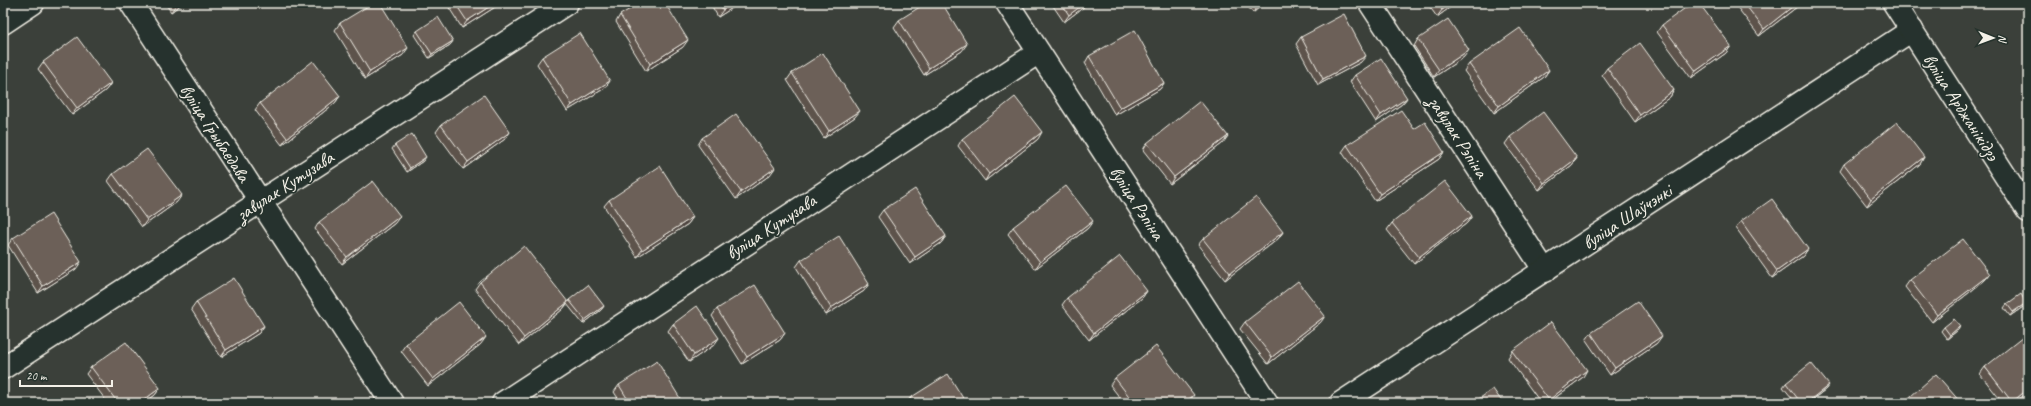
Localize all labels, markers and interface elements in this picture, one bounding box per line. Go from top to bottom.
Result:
north arrow [1973,18,2013,58]
text: N [1996,35,2010,44]
street label: вуліца Арджанікідзэ [1917,49,2005,166]
street label: вуліца Грыбаедава [174,79,257,188]
street label: завулак Рэпіна [1421,89,1494,184]
street label: завулак Кутузава [229,145,340,228]
street label: вуліца Рэпіна [1104,161,1171,246]
street label: вуліца Шаўчэнкі [1578,178,1678,255]
street label: вуліца Кутузава [721,188,822,265]
scale bar [20,362,112,388]
text: 20 m [26,368,48,384]

